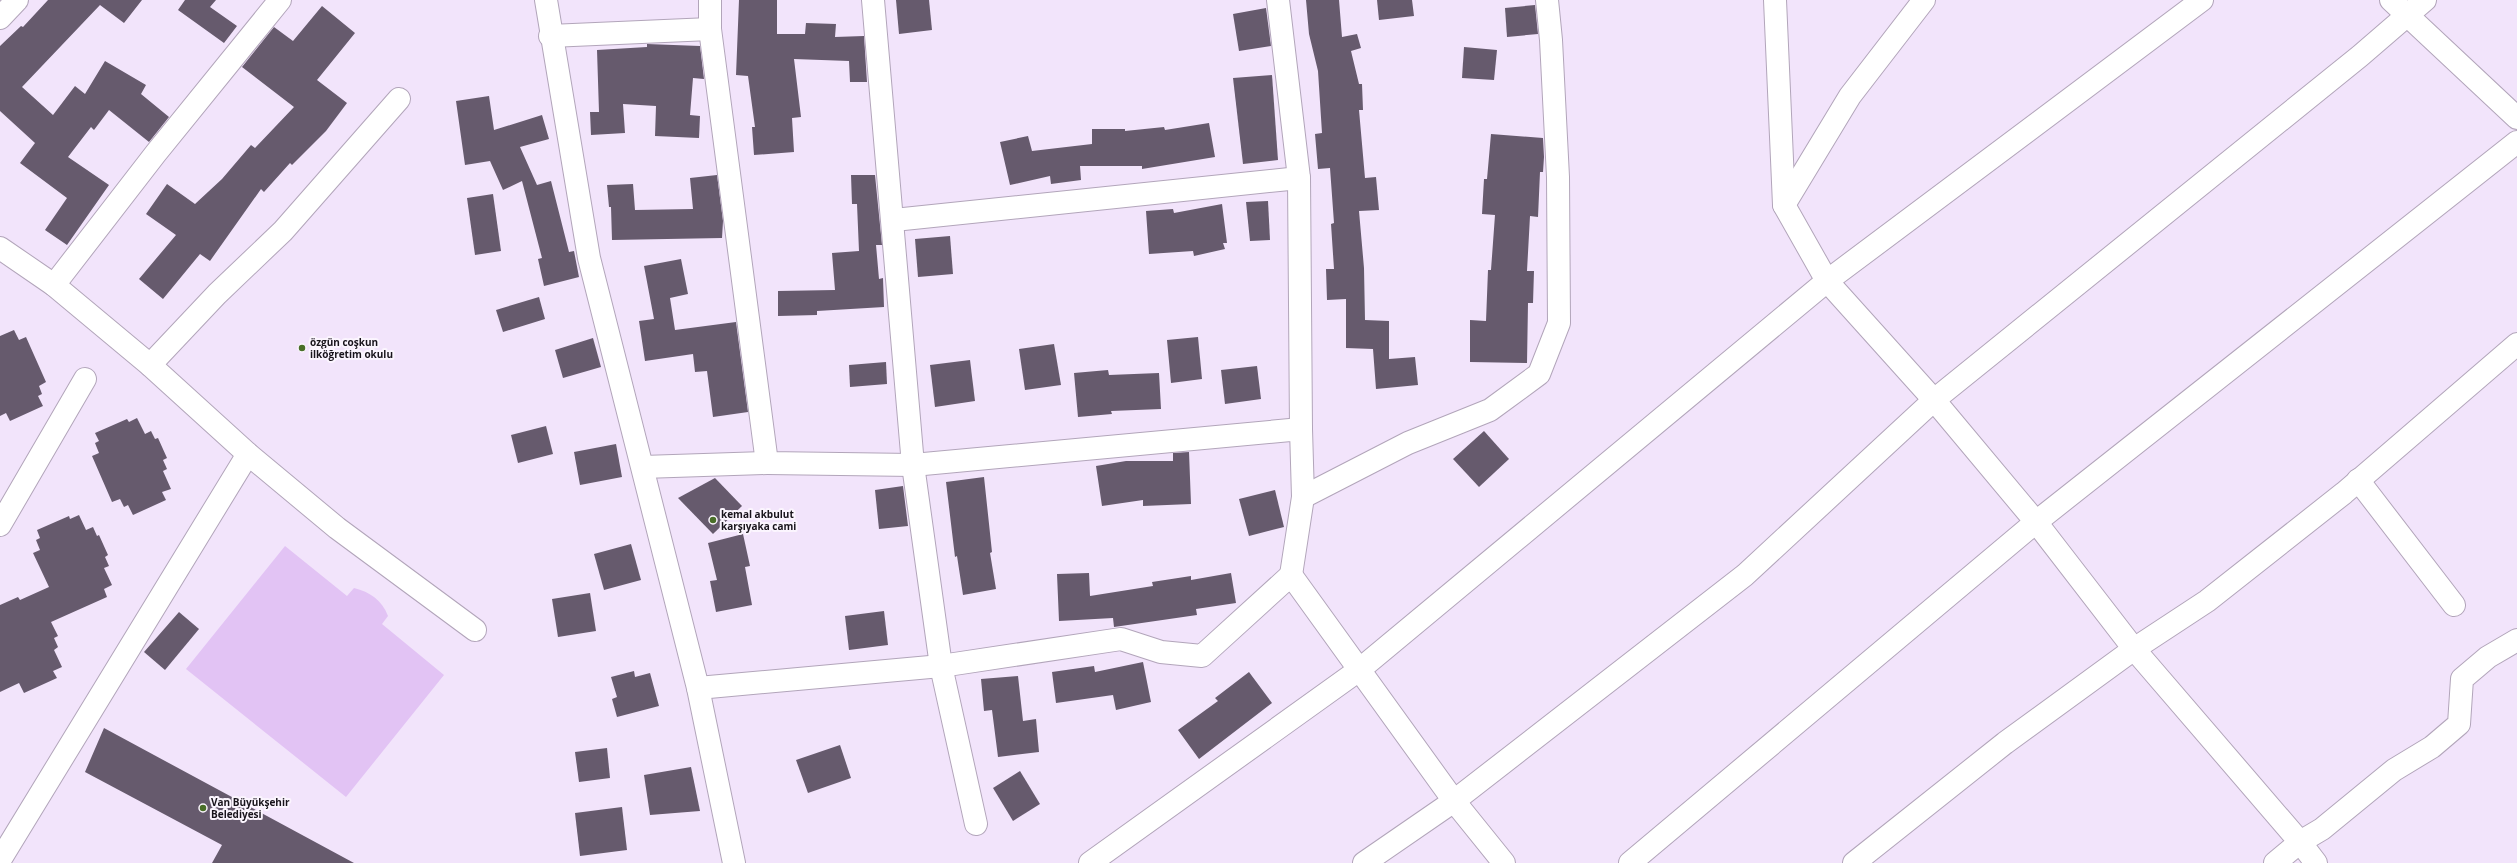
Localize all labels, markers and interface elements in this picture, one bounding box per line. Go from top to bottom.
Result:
place label: özgün coşkun ilköğretim okulu [310,335,393,361]
marker: özgün coşkun ilköğretim okulu [297,343,307,353]
place label: kemal akbulut karşıyaka cami [721,507,796,533]
marker: kemal akbulut karşıyaka cami [708,515,718,525]
place label: Van Büyükşehir Belediyesi [211,795,290,821]
marker: Van Büyükşehir Belediyesi [198,803,208,813]

